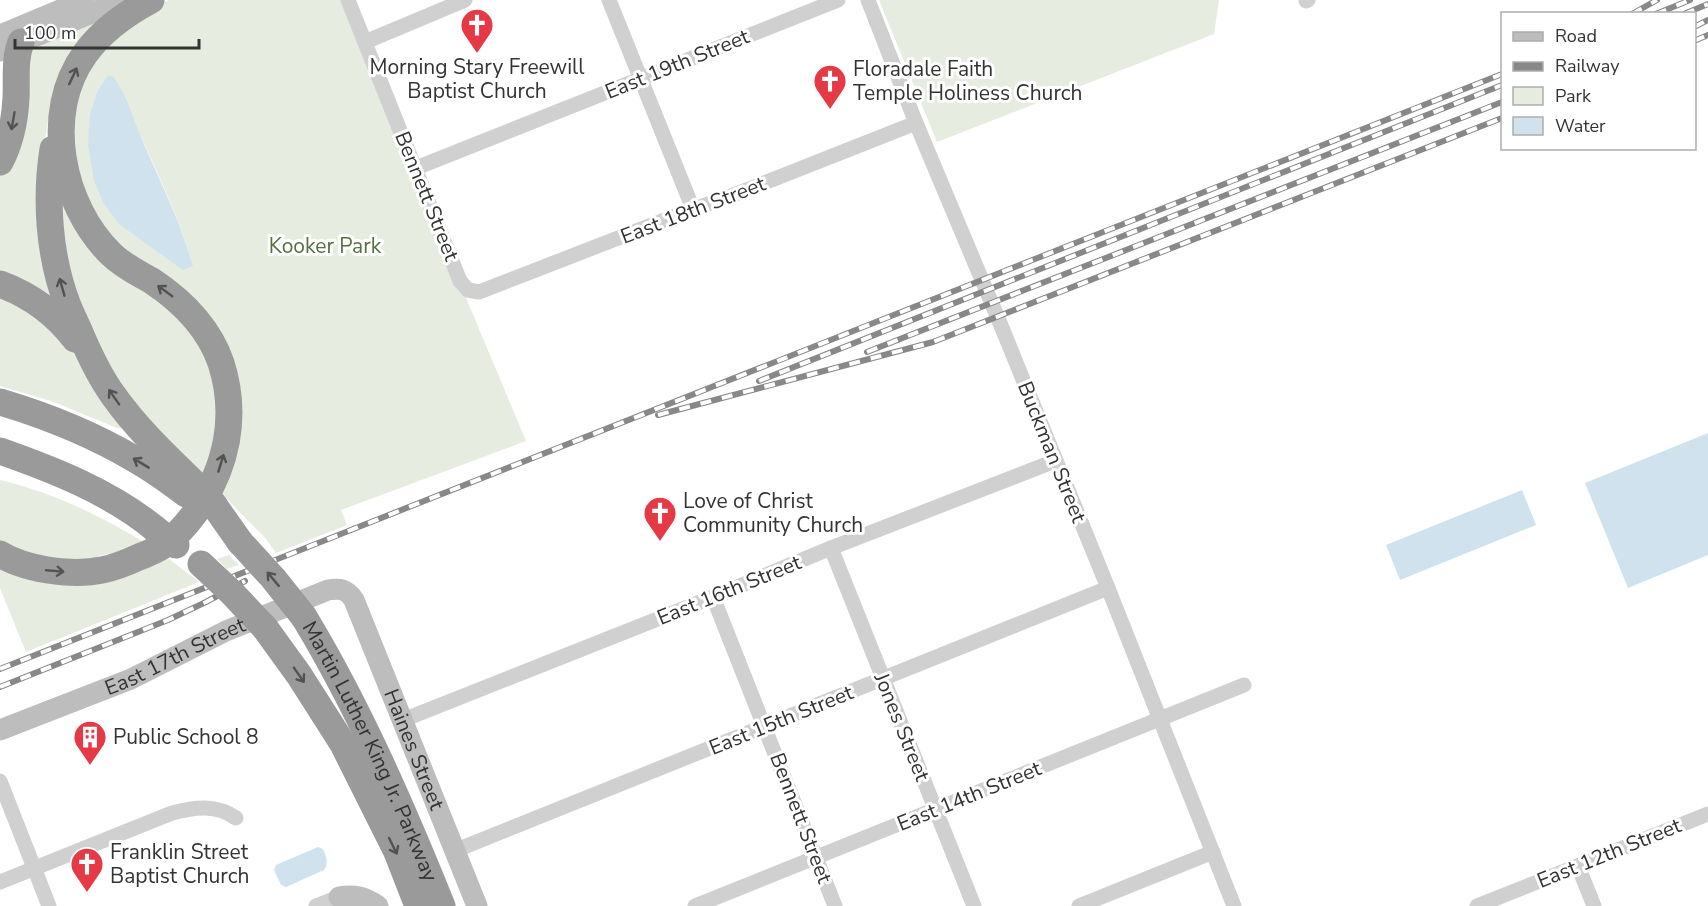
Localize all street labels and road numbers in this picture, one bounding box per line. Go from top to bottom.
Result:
street label: East 19th Street [601,22,754,106]
street label: Bennett Street [388,127,466,266]
street label: East 18th Street [616,169,770,251]
street label: Buckman Street [1011,377,1093,527]
street label: East 16th Street [653,548,806,632]
street label: East 17th Street [101,610,250,702]
street label: Martin Luther King Jr. Parkway [296,616,445,886]
street label: Jones Street [867,668,937,786]
street label: East 15th Street [705,678,858,762]
street label: Haines Street [377,685,451,815]
street label: Bennett Street [763,749,839,888]
street label: East 14th Street [893,754,1046,838]
street label: East 12th Street [1533,811,1686,895]

